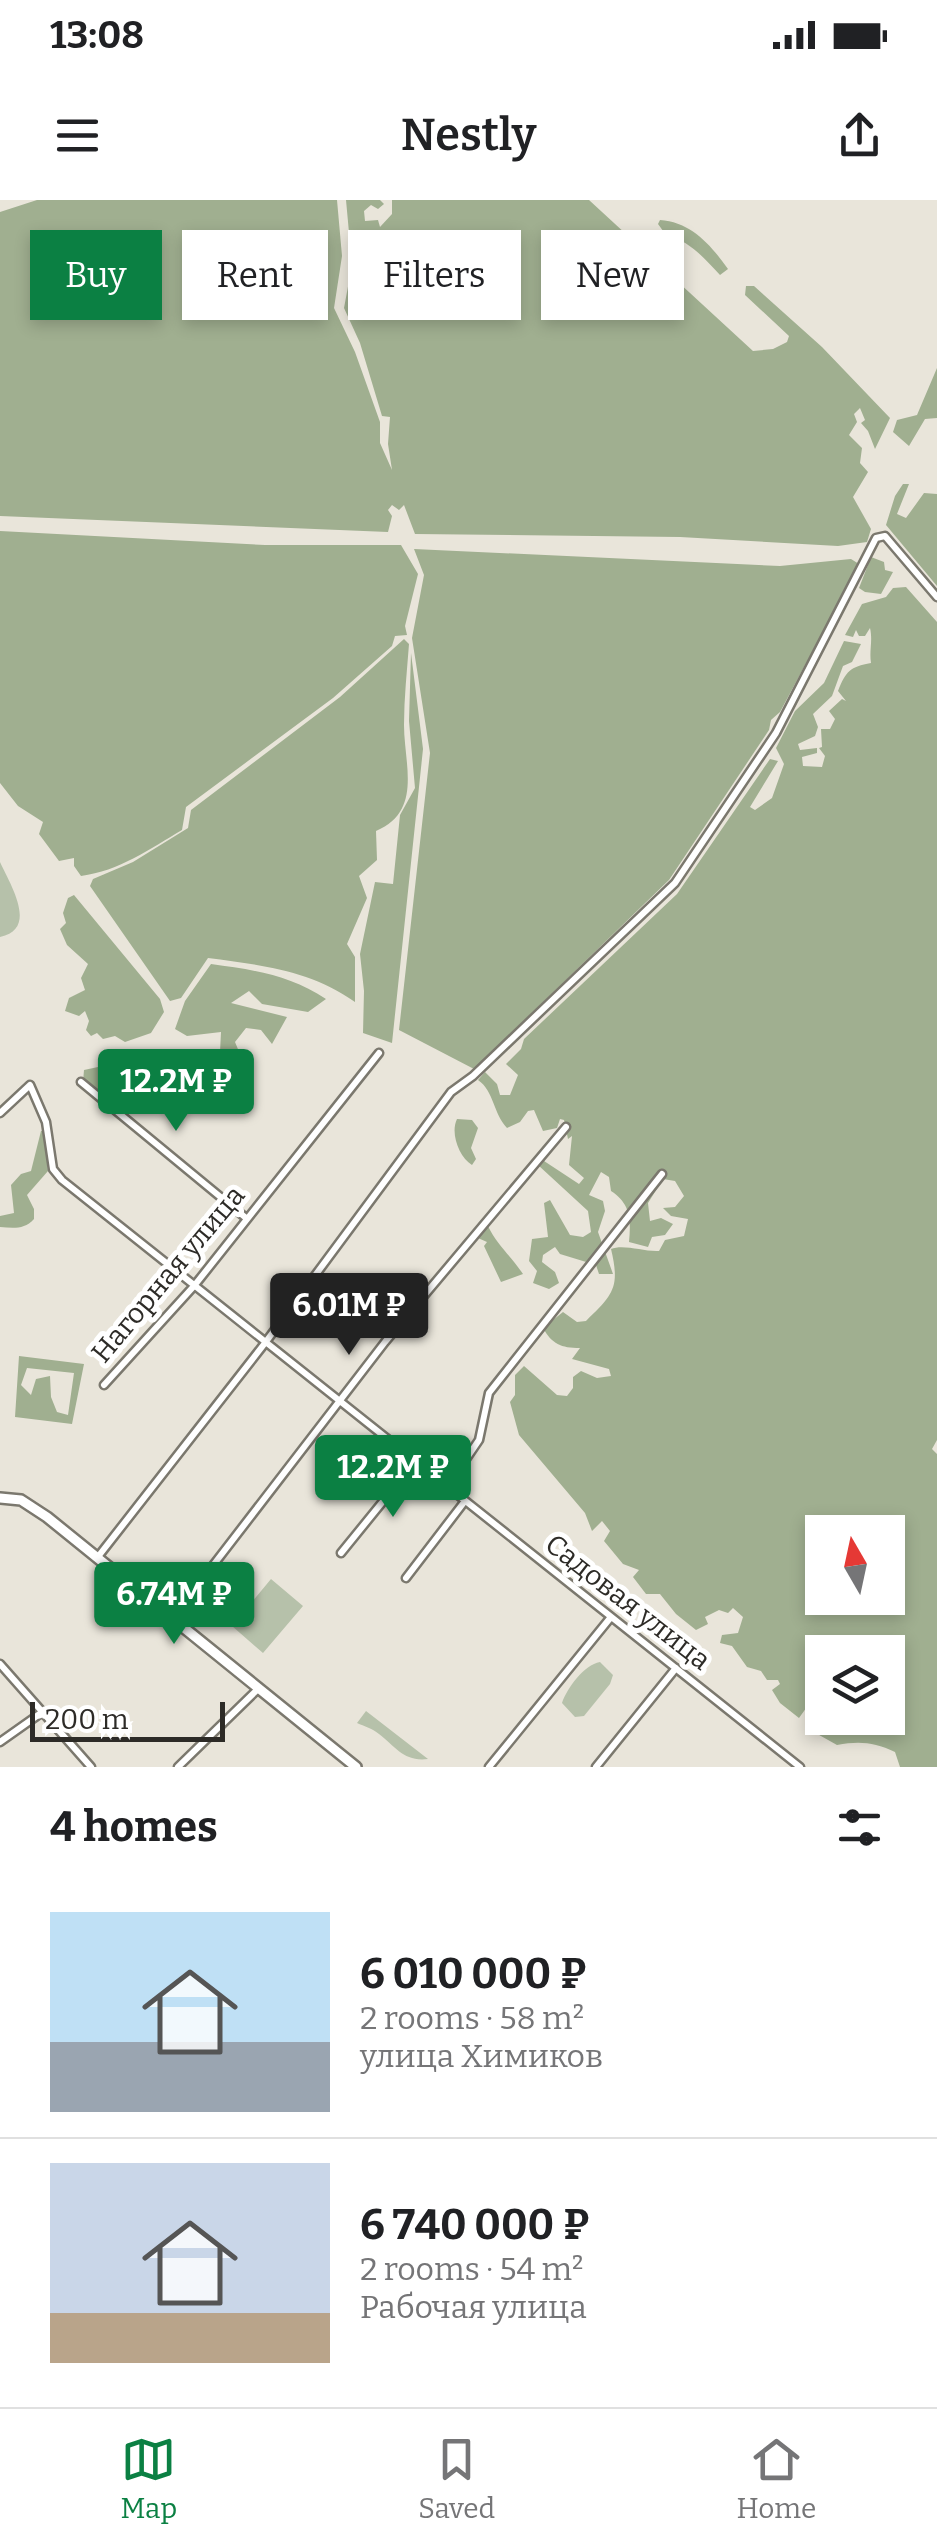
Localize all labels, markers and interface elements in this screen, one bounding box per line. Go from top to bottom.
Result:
text: 13:08 [50,12,144,58]
icon: menu [50,108,105,163]
text: Nestly [401,108,536,162]
icon: share [832,108,887,163]
chip: Buy [30,230,162,320]
chip: Rent [182,230,328,320]
chip: Filters [348,230,521,320]
chip: New [541,230,684,320]
pin: 12.2M ₽ [84,1049,268,1134]
text: 12.2M ₽ [120,1062,232,1100]
street label: Нагорная улица [85,1179,251,1369]
pin: 6.01M ₽ [257,1273,441,1358]
text: 6.01M ₽ [292,1286,406,1324]
pin: 12.2M ₽ [301,1435,485,1520]
text: 12.2M ₽ [337,1448,449,1486]
north arrow [805,1515,905,1615]
map controls [805,1515,905,1735]
street label: Садовая улица [539,1527,717,1677]
pin: 6.74M ₽ [82,1562,266,1647]
text: 6.74M ₽ [116,1575,232,1613]
button: layers [805,1635,905,1735]
scale bar [30,1697,225,1742]
text: 200 m [45,1703,128,1736]
icon: filters [832,1800,887,1855]
text: 4 homes [50,1802,218,1852]
text: 6 010 000 ₽ [360,1949,586,1999]
icon: home [130,1952,250,2072]
text: 2 rooms · 58 m² [360,1999,584,2037]
text: улица Химиков [360,2037,603,2075]
text: 6 740 000 ₽ [360,2200,589,2250]
icon: home [130,2203,250,2323]
text: 2 rooms · 54 m² [360,2250,583,2288]
text: Рабочая улица [360,2288,587,2326]
tab: Map [121,2432,177,2525]
tab: Saved [418,2432,495,2525]
tab: Home [736,2432,816,2525]

